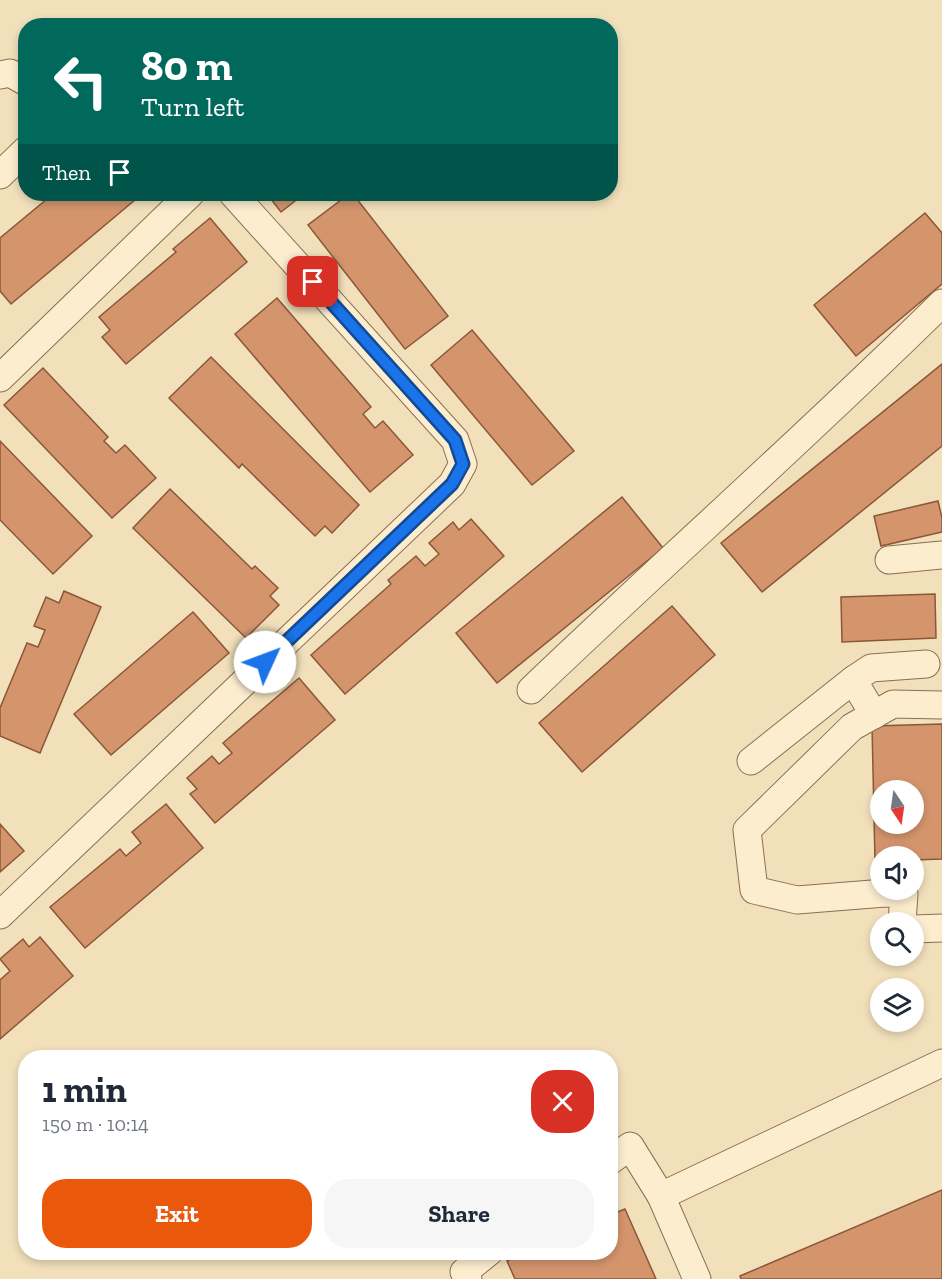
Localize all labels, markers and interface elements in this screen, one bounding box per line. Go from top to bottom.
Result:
text: 80 m [141,40,232,91]
icon: left [42,42,120,120]
text: Turn left [141,91,244,123]
icon: arrive [103,156,136,189]
text: Then [42,159,91,186]
pin [287,256,338,307]
icon: arrive [296,265,329,298]
position arrow [233,630,297,694]
north arrow [870,780,924,834]
map controls [870,780,924,1032]
button: sound [870,846,924,900]
button: search [870,912,924,966]
button: layers [870,978,924,1032]
text: 1 min [42,1068,127,1111]
button: close [531,1070,594,1133]
text: 150 m · 10:14 [42,1112,149,1136]
button: Exit [42,1179,312,1248]
button: Share [324,1179,594,1248]

